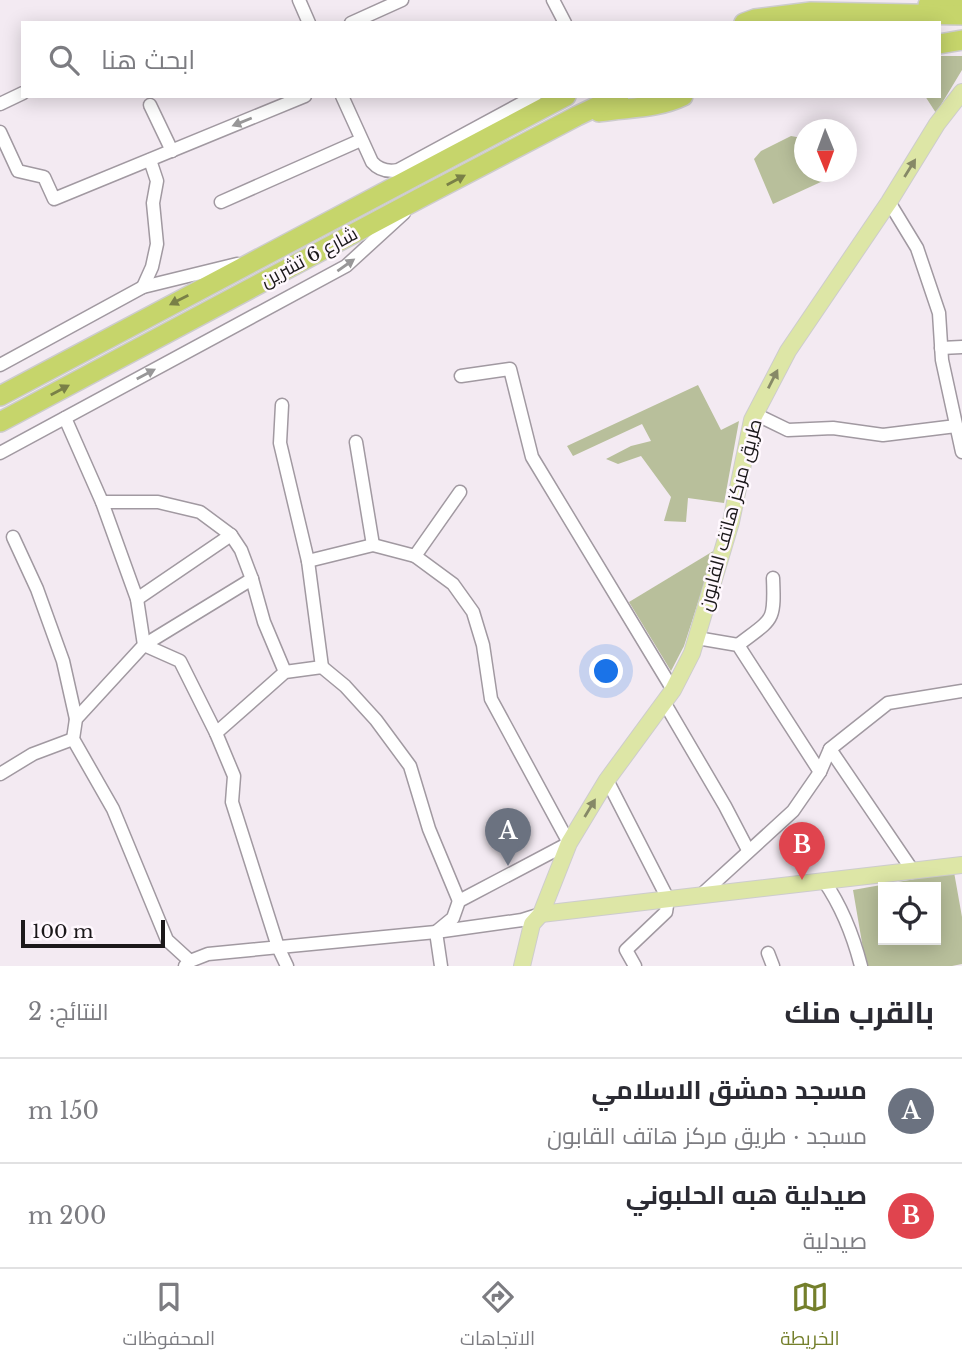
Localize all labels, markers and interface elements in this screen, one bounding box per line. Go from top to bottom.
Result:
search box [21,21,941,98]
icon: search [45,41,83,79]
text: ابحث هنا [101,44,195,76]
one-way arrow [232,117,253,128]
north arrow [794,119,857,182]
one-way arrow [903,158,916,178]
one-way arrow [446,174,466,185]
street label: شارع 6 تشرين [257,222,362,294]
one-way arrow [336,258,355,272]
one-way arrow [169,295,189,306]
one-way arrow [136,368,156,380]
one-way arrow [767,369,779,389]
one-way arrow [50,384,70,396]
street label: طريق مركز هاتف القابون [693,416,768,614]
your location [589,654,623,688]
one-way arrow [584,799,597,818]
pin: A [485,808,531,866]
pin: B [779,822,825,880]
map controls [878,882,941,945]
button: locate [878,882,941,945]
scale bar [21,917,164,949]
text: 100 m [32,920,93,943]
text: بالقرب منك [785,994,934,1031]
text: النتائج: 2 [28,998,109,1026]
text: مسجد دمشق الاسلامي [592,1074,867,1106]
text: 150 m [28,1097,99,1125]
text: A [902,1097,920,1125]
text: مسجد · طريق مركز هاتف القابون [547,1122,867,1150]
text: صيدلية هبه الحلبوني [626,1179,867,1211]
text: 200 m [28,1202,106,1230]
text: B [902,1202,920,1230]
text: صيدلية [803,1227,867,1255]
tab: المحفوظات [123,1278,215,1356]
tab: الاتجاهات [460,1278,535,1356]
tab: الخريطة [780,1278,840,1356]

